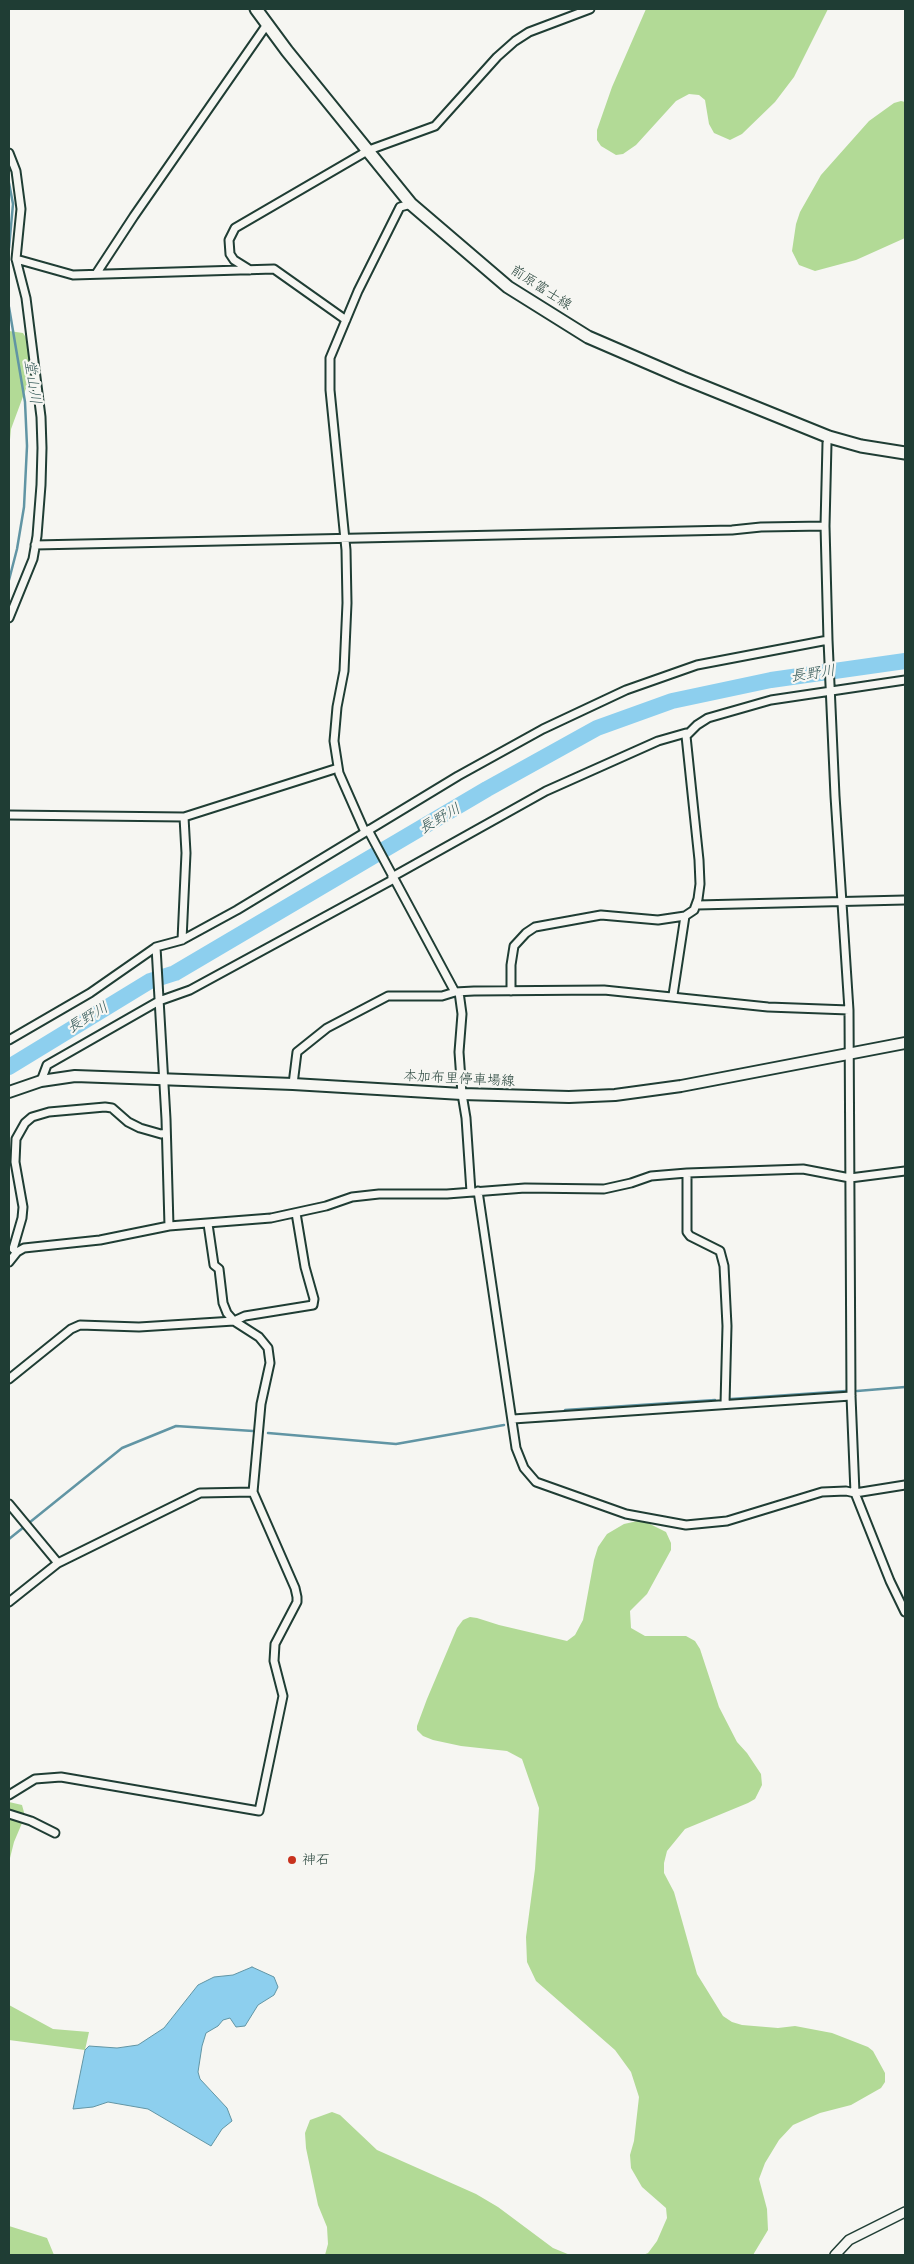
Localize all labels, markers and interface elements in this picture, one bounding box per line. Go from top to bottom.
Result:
street label: 前原富士線 [507,262,575,314]
water label: 堂山川 [20,358,44,406]
water label: 長野川 [789,662,837,686]
water label: 長野川 [416,800,464,838]
water label: 長野川 [64,999,112,1037]
street label: 本加布里停車場線 [403,1068,515,1090]
place label: 神石 [302,1852,330,1868]
marker: 神石 [286,1854,298,1866]

